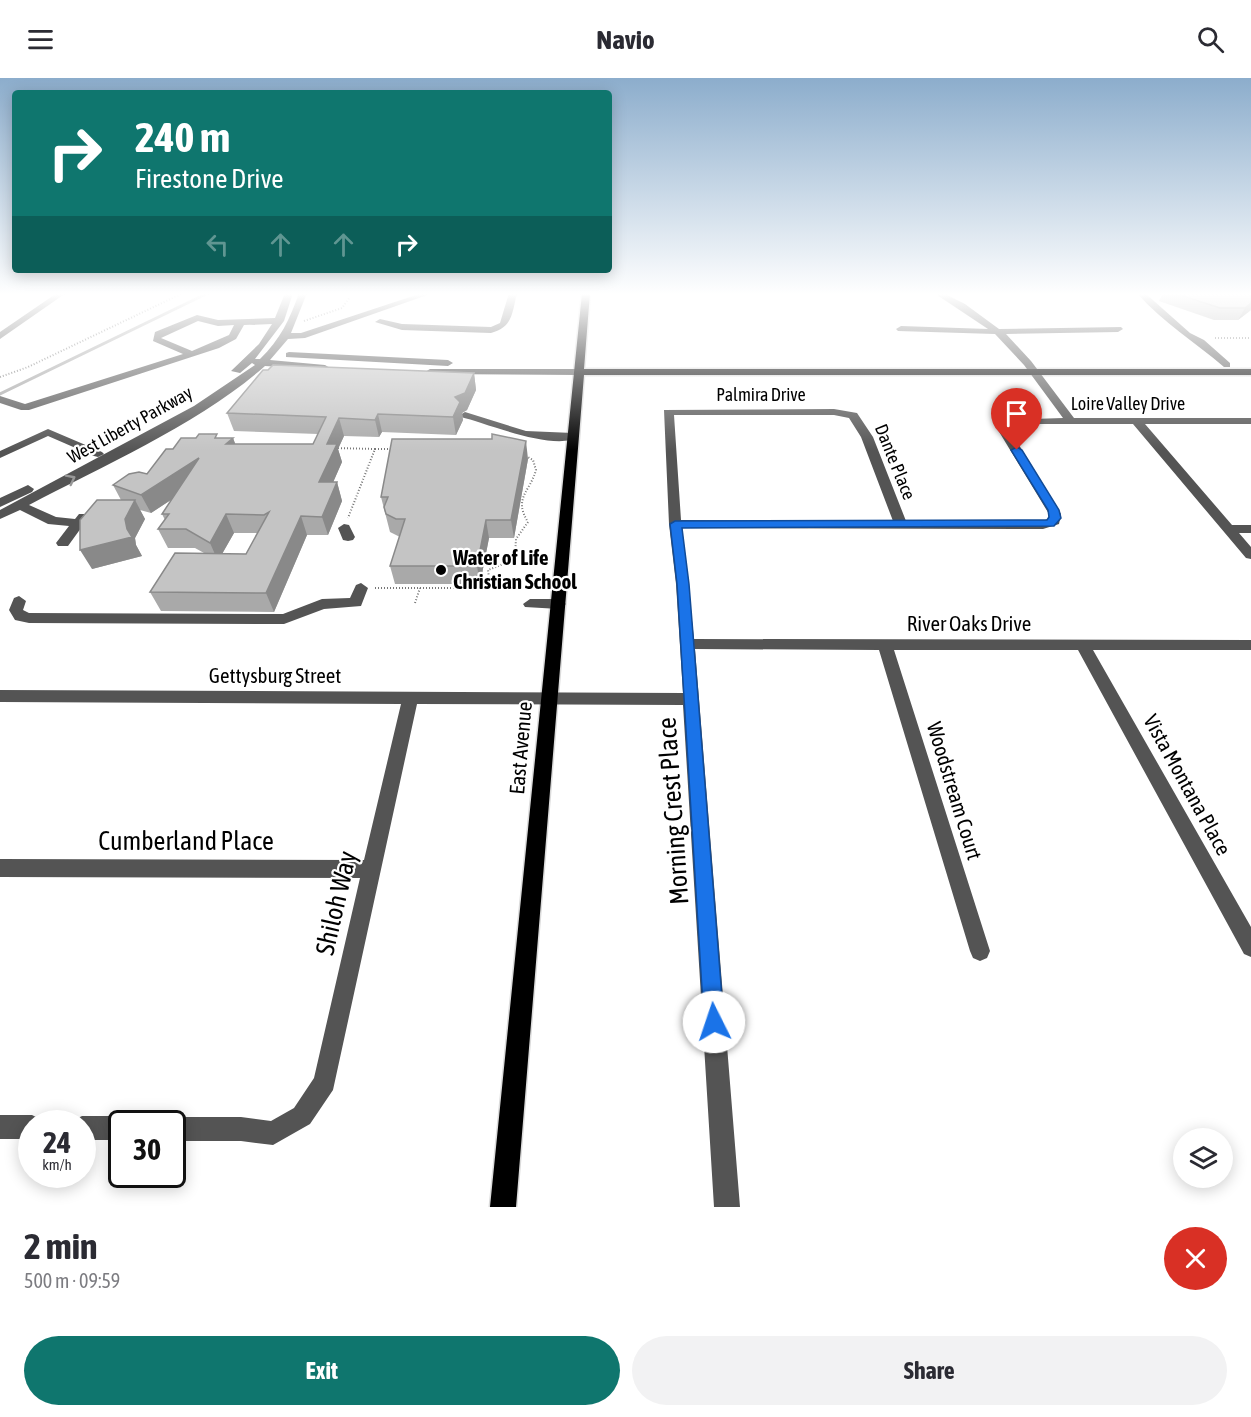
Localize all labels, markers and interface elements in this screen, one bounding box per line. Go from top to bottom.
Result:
icon: menu [24,23,57,56]
icon: search [1194,23,1227,56]
text: Navio [596,24,655,55]
text: 240 m [135,113,230,161]
icon: right [36,114,114,192]
text: Firestone Drive [135,163,284,194]
icon: left [201,228,234,261]
icon: ahead [264,228,297,261]
icon: ahead [327,228,360,261]
icon: right [390,228,423,261]
street label: West Liberty Parkway [64,382,196,467]
street label: Palmira Drive [716,384,806,405]
pin [991,388,1042,450]
street label: Loire Valley Drive [1071,393,1185,414]
icon: arrive [1000,397,1033,430]
street label: Dante Place [871,421,920,503]
one-way arrow [65,475,75,486]
place label: Water of Life Christian School [452,545,577,593]
marker: Water of Life Christian School [434,563,448,577]
street label: River Oaks Drive [907,611,1031,635]
street label: Gettysburg Street [209,663,341,687]
street label: East Avenue [504,700,536,795]
street label: Vista Montana Place [1139,710,1236,859]
street label: Morning Crest Place [651,716,695,906]
street label: Woodstream Court [923,719,987,862]
street label: Cumberland Place [98,826,274,856]
street label: Shiloh Way [310,848,363,958]
position arrow [682,990,746,1054]
speed limit sign: 30 [108,1110,186,1188]
text: 24 [43,1125,71,1159]
map controls [1173,1128,1233,1188]
button: layers [1173,1128,1233,1188]
text: km/h [42,1156,72,1173]
text: 2 min [24,1225,98,1267]
button: close [1164,1227,1227,1290]
text: 500 m · 09:59 [24,1269,120,1292]
button: Exit [24,1336,620,1405]
button: Share [632,1336,1227,1405]

